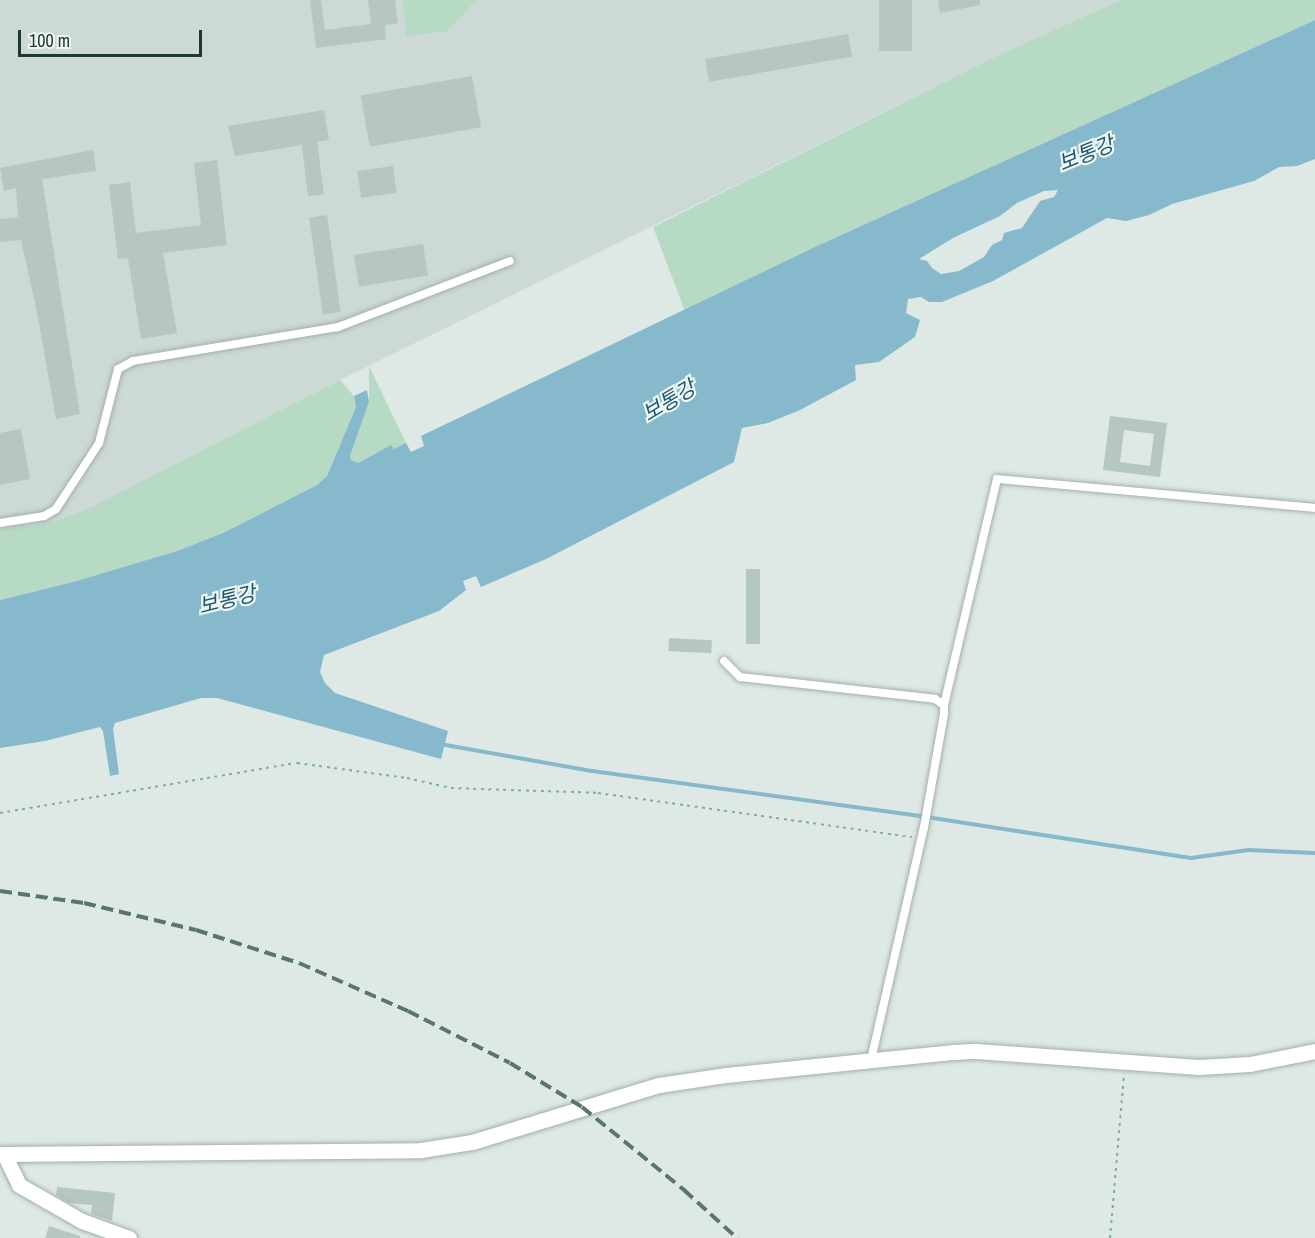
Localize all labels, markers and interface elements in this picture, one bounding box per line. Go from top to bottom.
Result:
scale bar [21,18,206,56]
text: 100 m [29,28,70,53]
water label: 보통강 [1054,131,1118,177]
water label: 보통강 [638,375,700,427]
water label: 보통강 [196,581,258,619]

